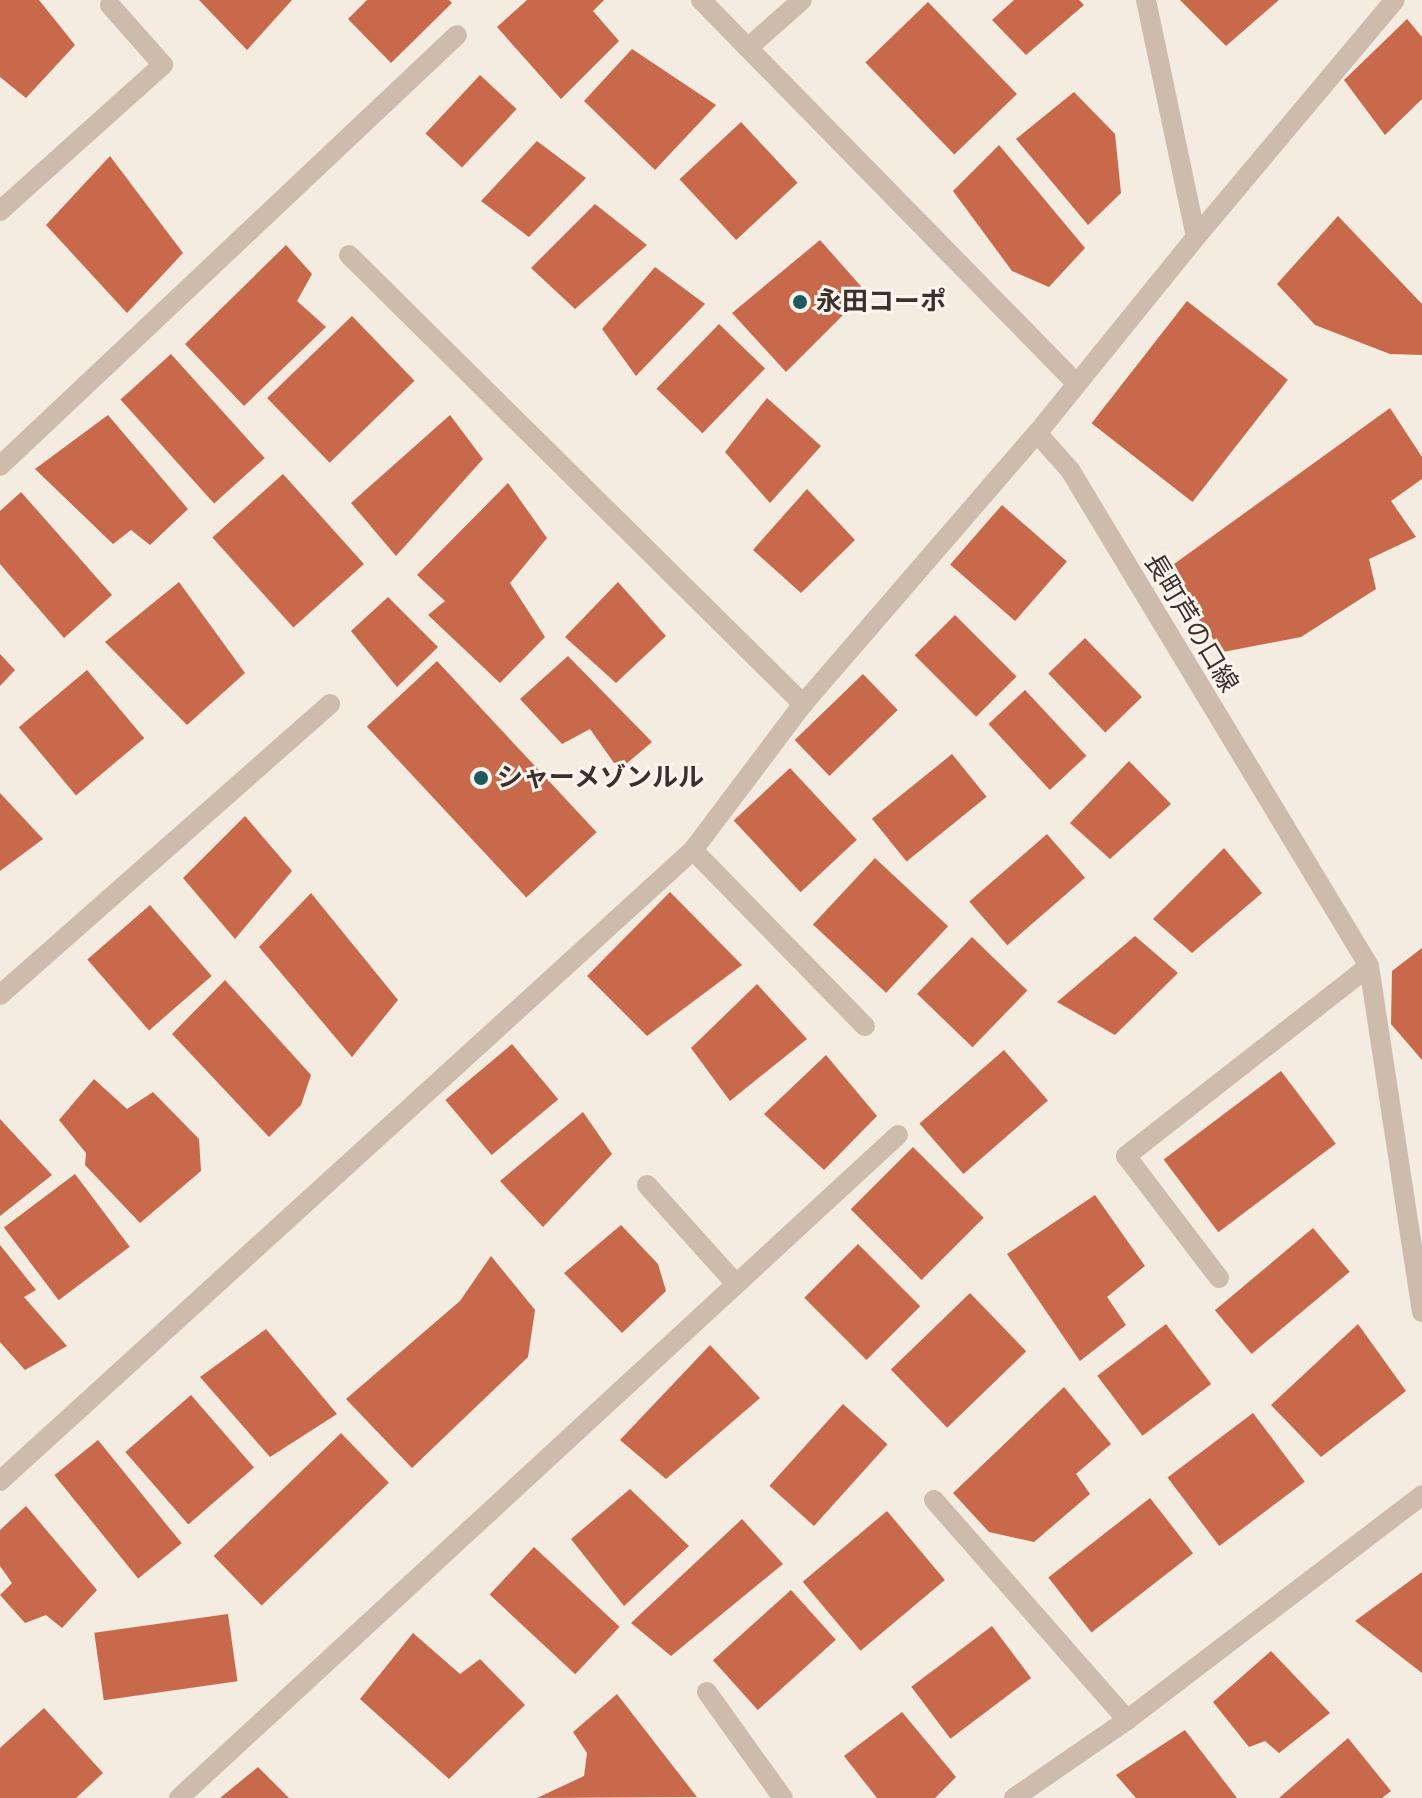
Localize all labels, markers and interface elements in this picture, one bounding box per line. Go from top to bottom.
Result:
place label: 永田コーポ [816,286,946,318]
marker: 永田コーポ [791,293,809,311]
street label: 長町芦の口線 [1137,548,1245,698]
place label: シャーメゾンルル [497,762,705,794]
marker: シャーメゾンルル [472,769,490,787]

